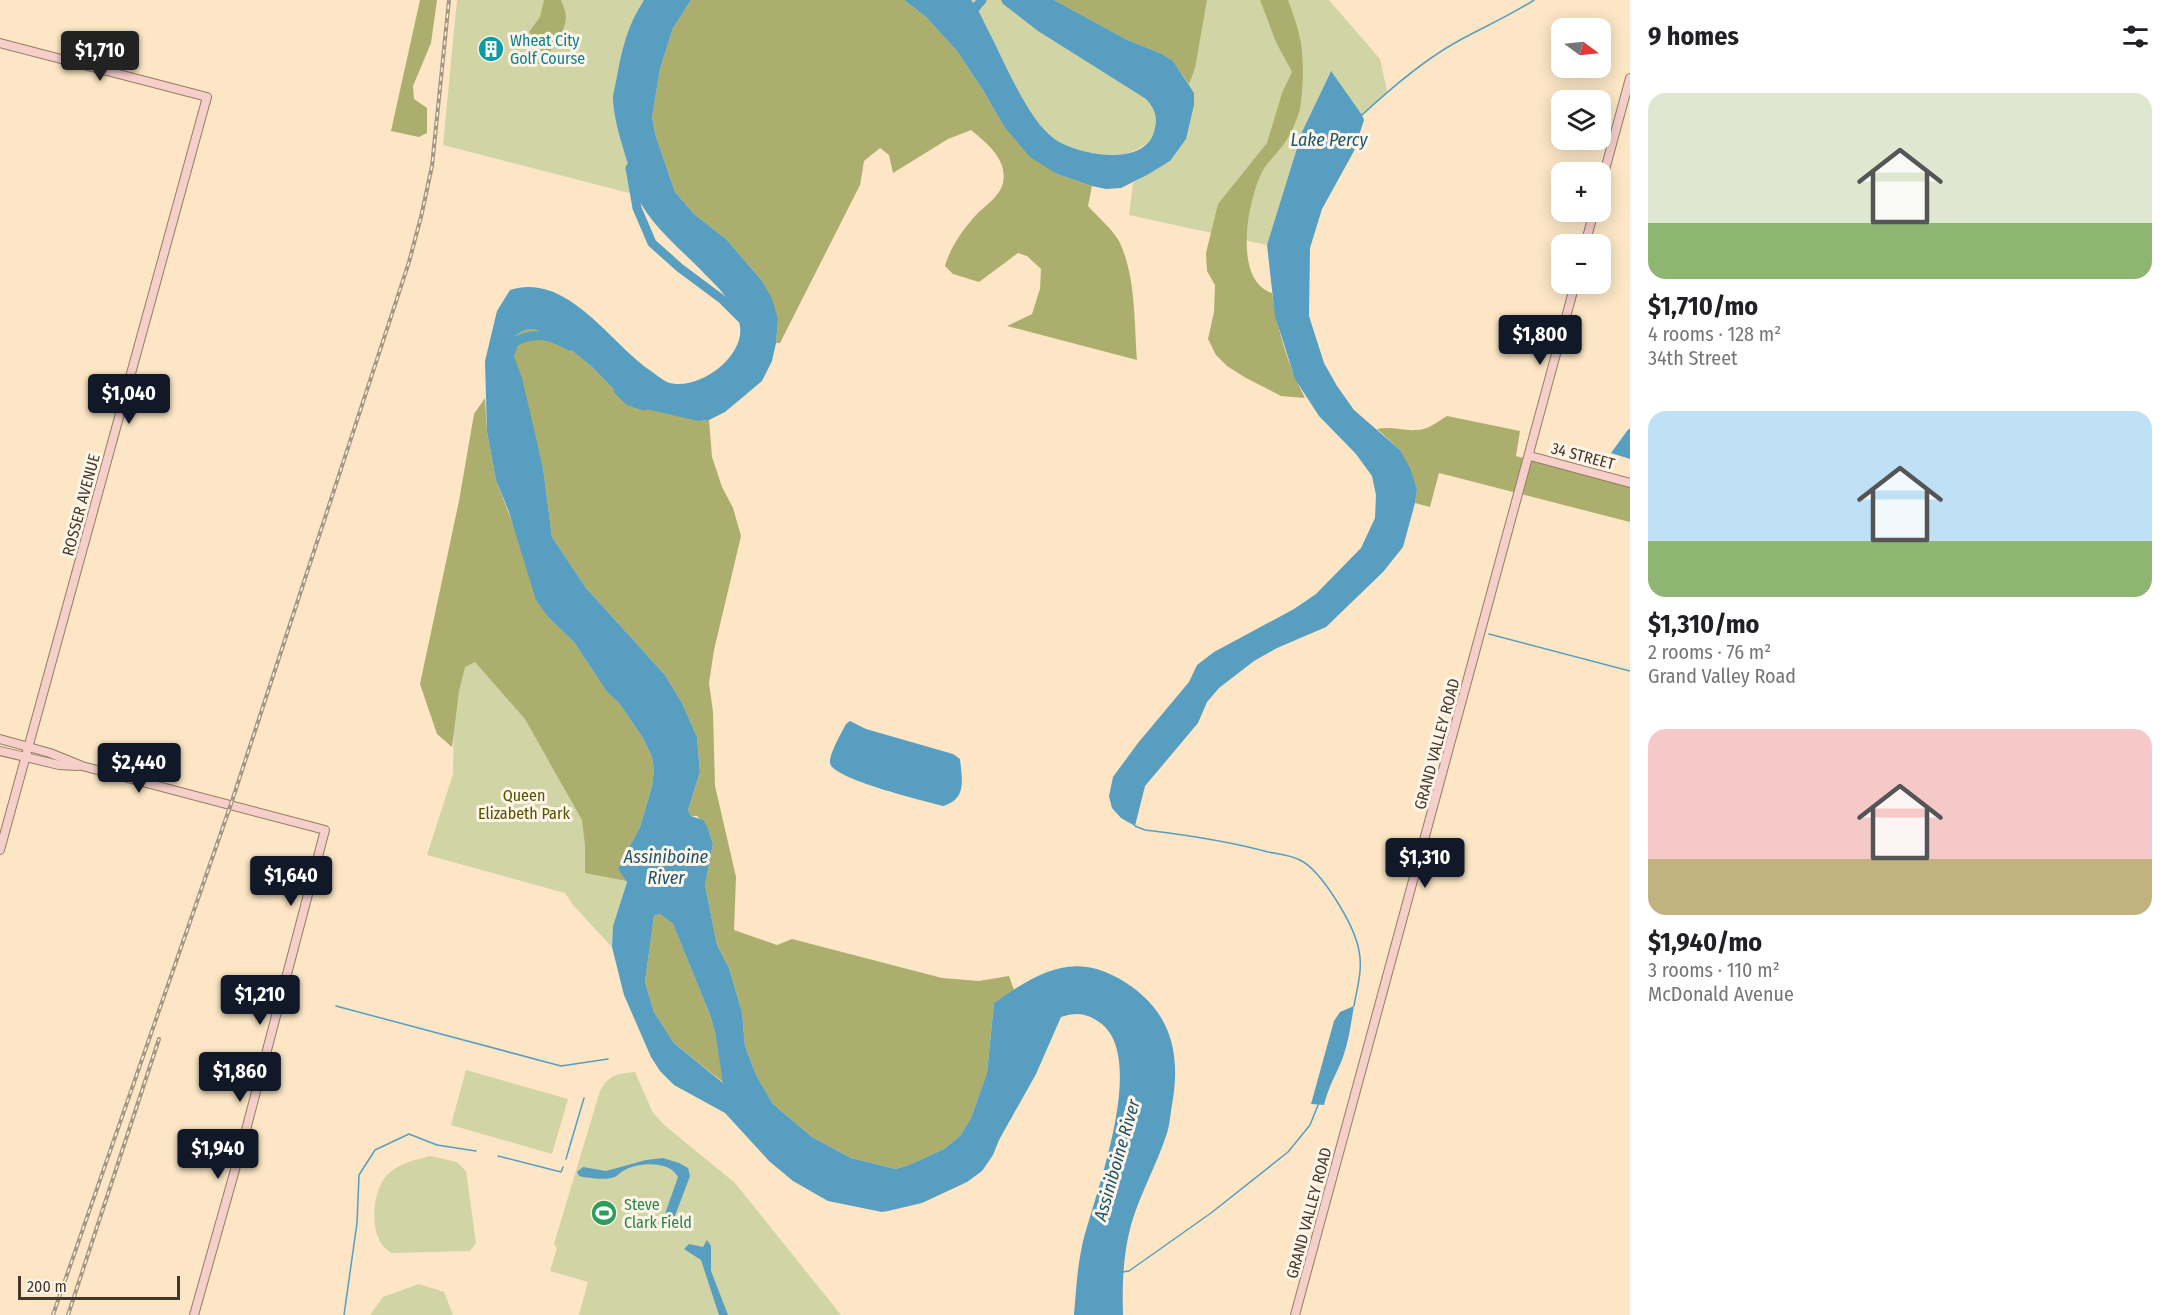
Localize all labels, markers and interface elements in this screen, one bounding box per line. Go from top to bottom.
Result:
north arrow [1551,18,1611,78]
map controls [1551,18,1611,294]
icon: filters [2119,20,2152,53]
text: 9 homes [1648,21,1739,52]
pin: $1,710 [51,31,149,82]
place label: Wheat City Golf Course [510,31,585,68]
building icon: Wheat City Golf Course [476,34,506,64]
text: $1,710 [75,38,125,62]
button: layers [1551,90,1611,150]
water label: Lake Percy [1290,129,1369,151]
icon: home [1846,132,1954,240]
button: + [1551,162,1611,222]
button: − [1551,234,1611,294]
text: $1,710/mo [1648,291,1758,322]
pin: $1,800 [1491,315,1589,366]
text: $1,800 [1513,322,1567,346]
text: 4 rooms · 128 m² [1648,322,1781,346]
text: 34th Street [1648,346,1738,370]
pin: $1,040 [80,374,178,425]
text: $1,040 [102,381,156,405]
street label: 34 STREET [1549,438,1617,474]
icon: home [1846,450,1954,558]
street label: ROSSER AVENUE [58,452,104,558]
text: $1,310/mo [1648,609,1759,640]
text: 2 rooms · 76 m² [1648,640,1771,664]
text: Grand Valley Road [1648,664,1796,688]
street label: GRAND VALLEY ROAD [1410,676,1464,812]
pin: $2,440 [90,743,188,794]
text: $2,440 [112,750,166,774]
icon: home [1846,768,1954,876]
park label: Queen Elizabeth Park [478,786,570,823]
pin: $1,310 [1376,838,1474,889]
text: $1,310 [1400,845,1450,869]
water label: Assiniboine River [623,846,709,889]
pin: $1,640 [242,856,340,907]
text: $1,640 [264,863,318,887]
text: $1,940/mo [1648,927,1762,958]
text: 3 rooms · 110 m² [1648,958,1780,982]
pin: $1,210 [211,975,309,1026]
text: $1,210 [235,982,285,1006]
text: McDonald Avenue [1648,982,1794,1006]
pin: $1,860 [191,1052,289,1103]
text: $1,860 [213,1059,267,1083]
water label: Assiniboine River [1089,1096,1145,1224]
pin: $1,940 [169,1129,267,1180]
text: $1,940 [191,1136,245,1160]
street label: GRAND VALLEY ROAD [1282,1145,1336,1281]
place label: Steve Clark Field [624,1195,692,1232]
sports icon: Steve Clark Field [589,1198,619,1228]
scale bar [18,1273,180,1300]
text: 200 m [27,1277,67,1296]

